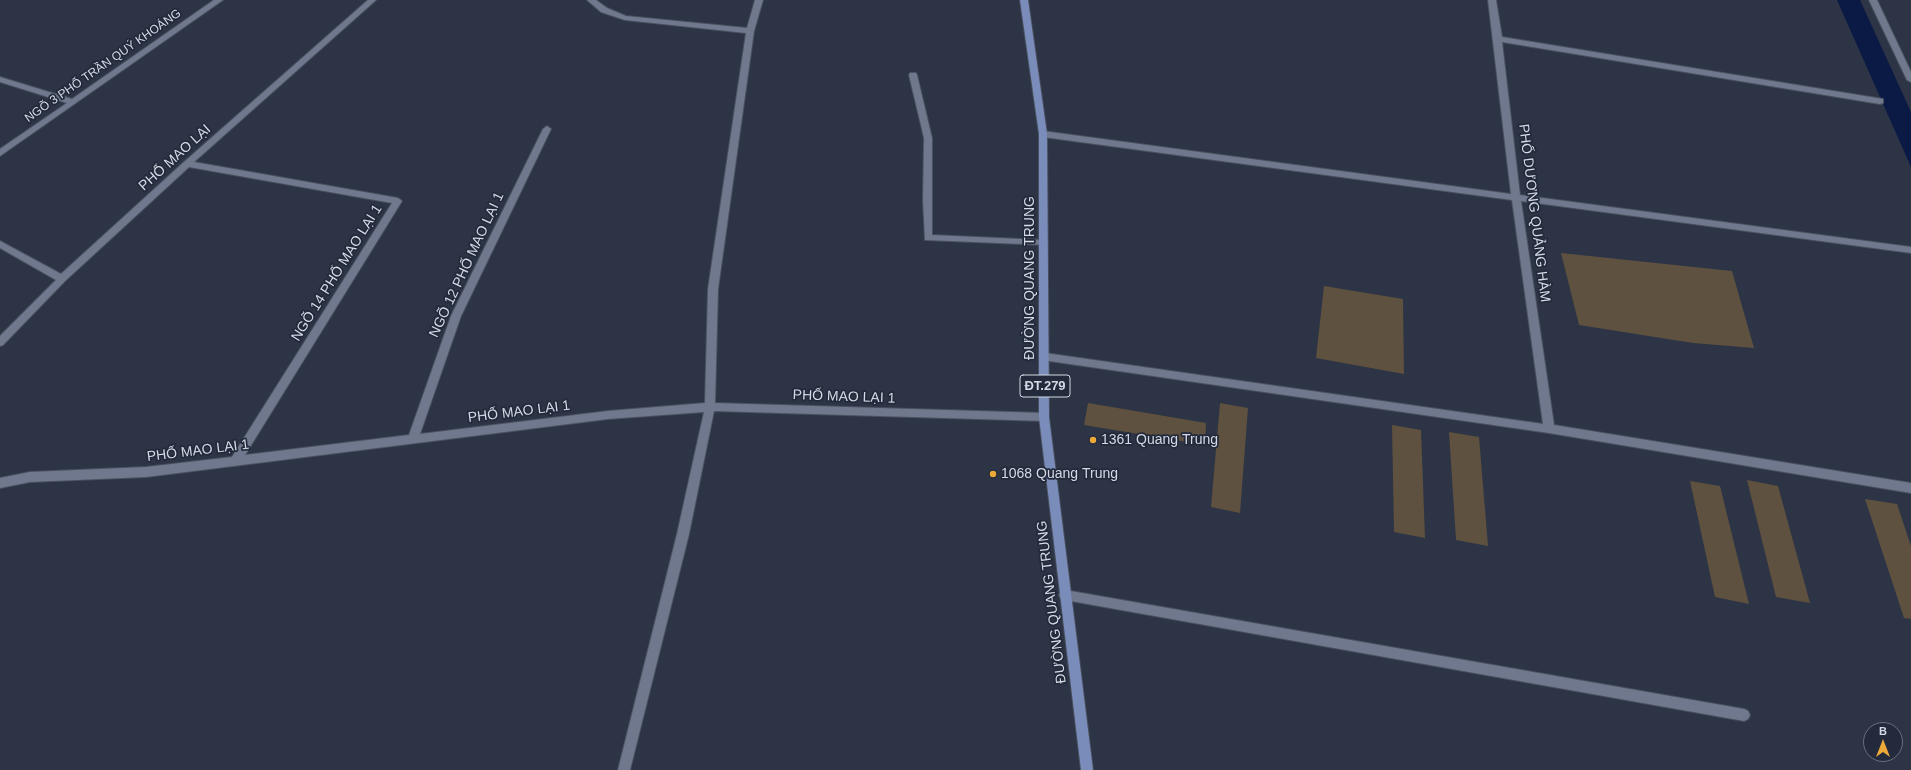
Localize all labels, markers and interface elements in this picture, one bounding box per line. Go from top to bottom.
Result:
street label: NGÕ 3 PHỐ TRẦN QUÝ KHOÁNG [22,6,184,126]
street label: PHỐ MAO LẠI [136,121,214,195]
street label: PHỐ DƯƠNG QUẢNG HÀM [1515,123,1553,303]
street label: NGÕ 12 PHỐ MAO LẠI 1 [426,190,508,340]
street label: ĐƯỜNG QUANG TRUNG [1022,196,1038,360]
street label: NGÕ 14 PHỐ MAO LẠI 1 [288,202,386,344]
road number: ĐT.279 [1020,375,1070,397]
street label: PHỐ MAO LẠI 1 [792,387,896,407]
street label: PHỐ MAO LẠI 1 [467,397,571,427]
place label: 1361 Quang Trung [1101,432,1218,448]
marker: 1361 Quang Trung [1088,435,1098,445]
street label: PHỐ MAO LẠI 1 [146,436,250,466]
place label: 1068 Quang Trung [1001,466,1118,482]
marker: 1068 Quang Trung [988,469,998,479]
street label: ĐƯỜNG QUANG TRUNG [1034,520,1070,684]
north arrow [1863,722,1903,762]
text: B [1879,725,1887,737]

